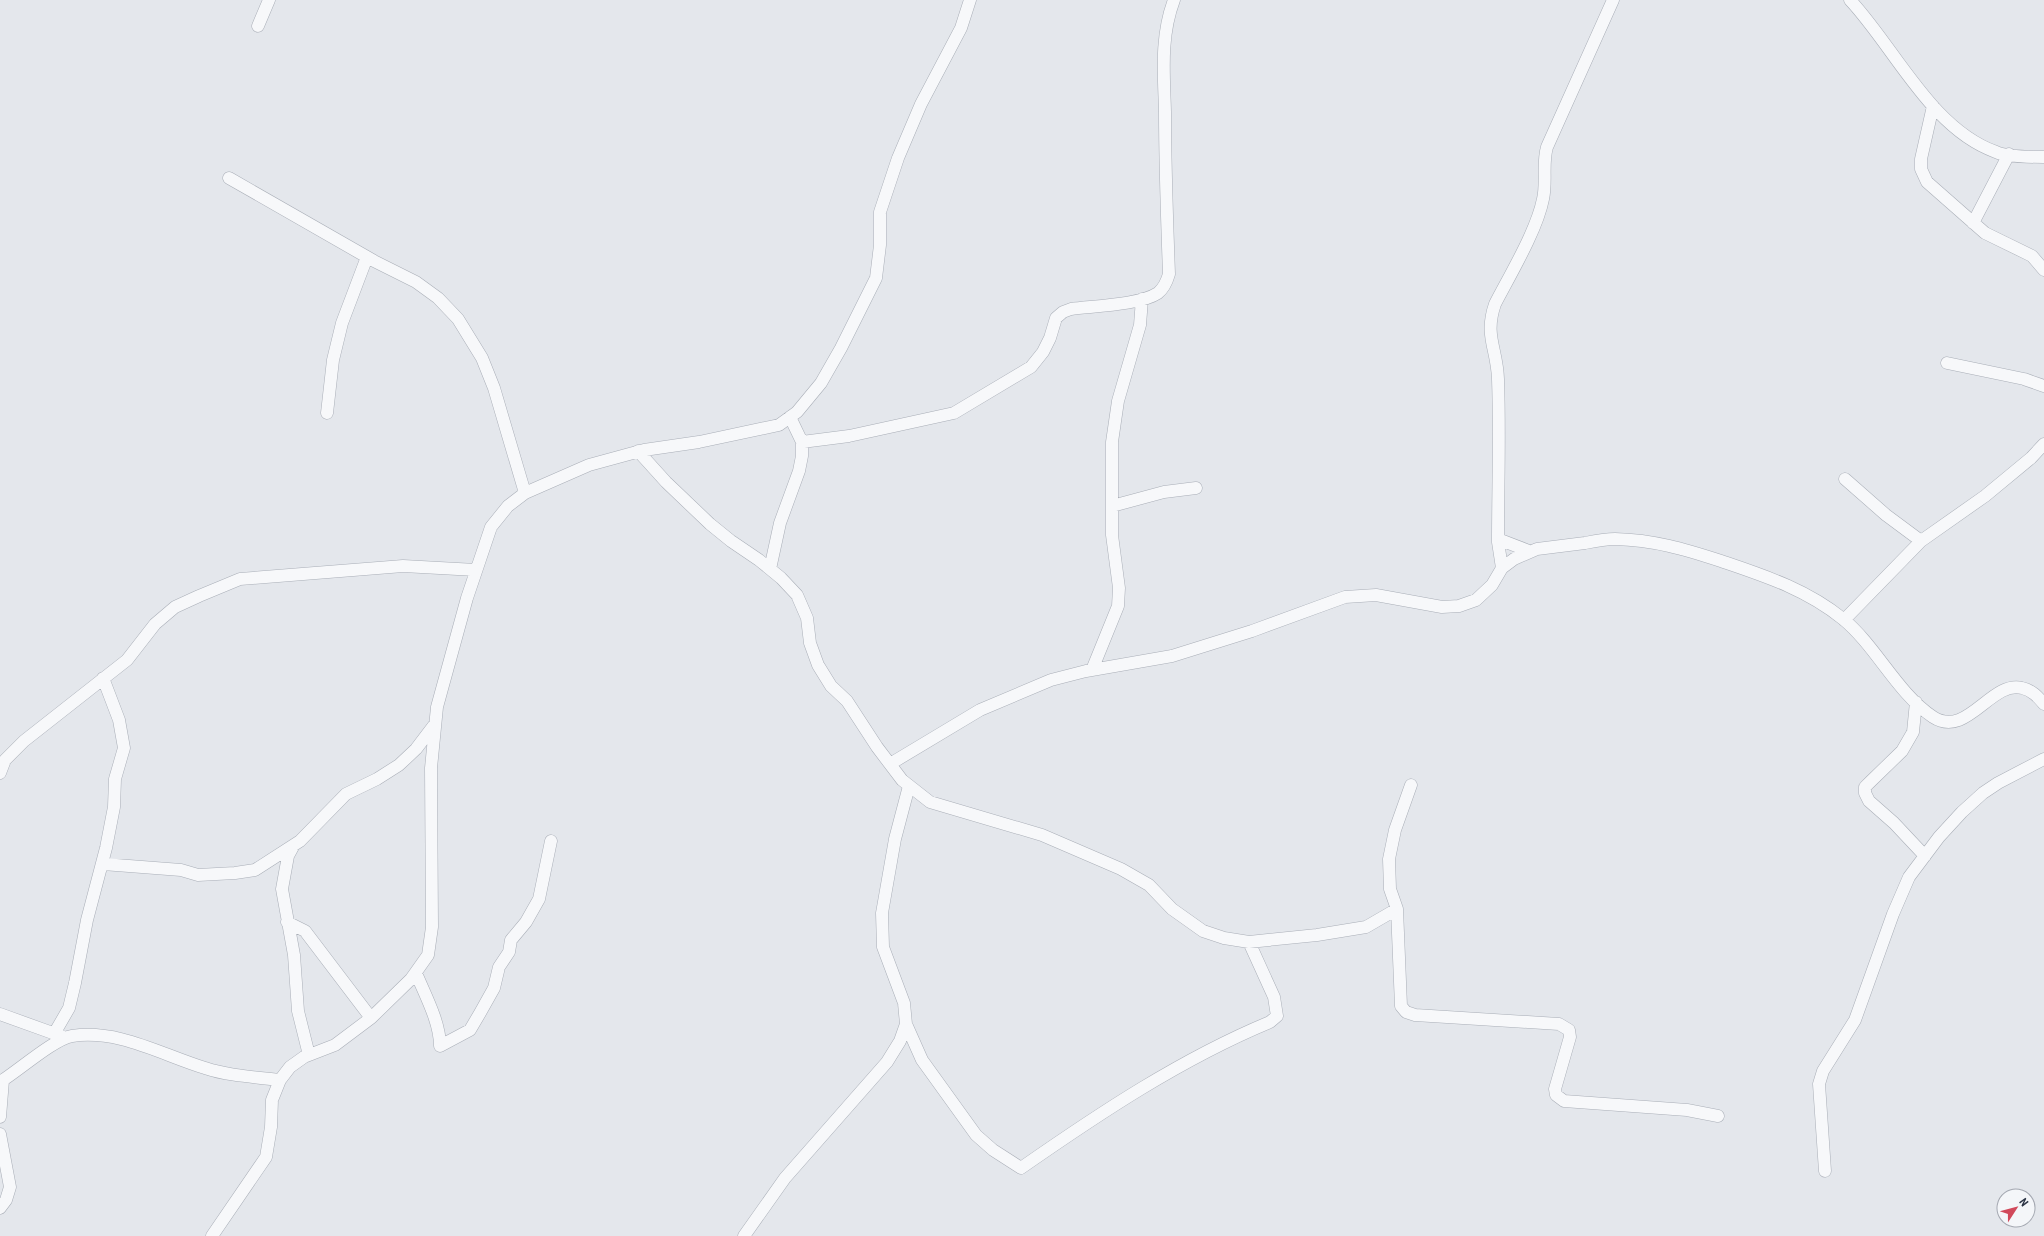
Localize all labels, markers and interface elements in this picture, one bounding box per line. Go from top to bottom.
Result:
north arrow [1996,1188,2036,1228]
text: N [2016,1196,2031,1209]

